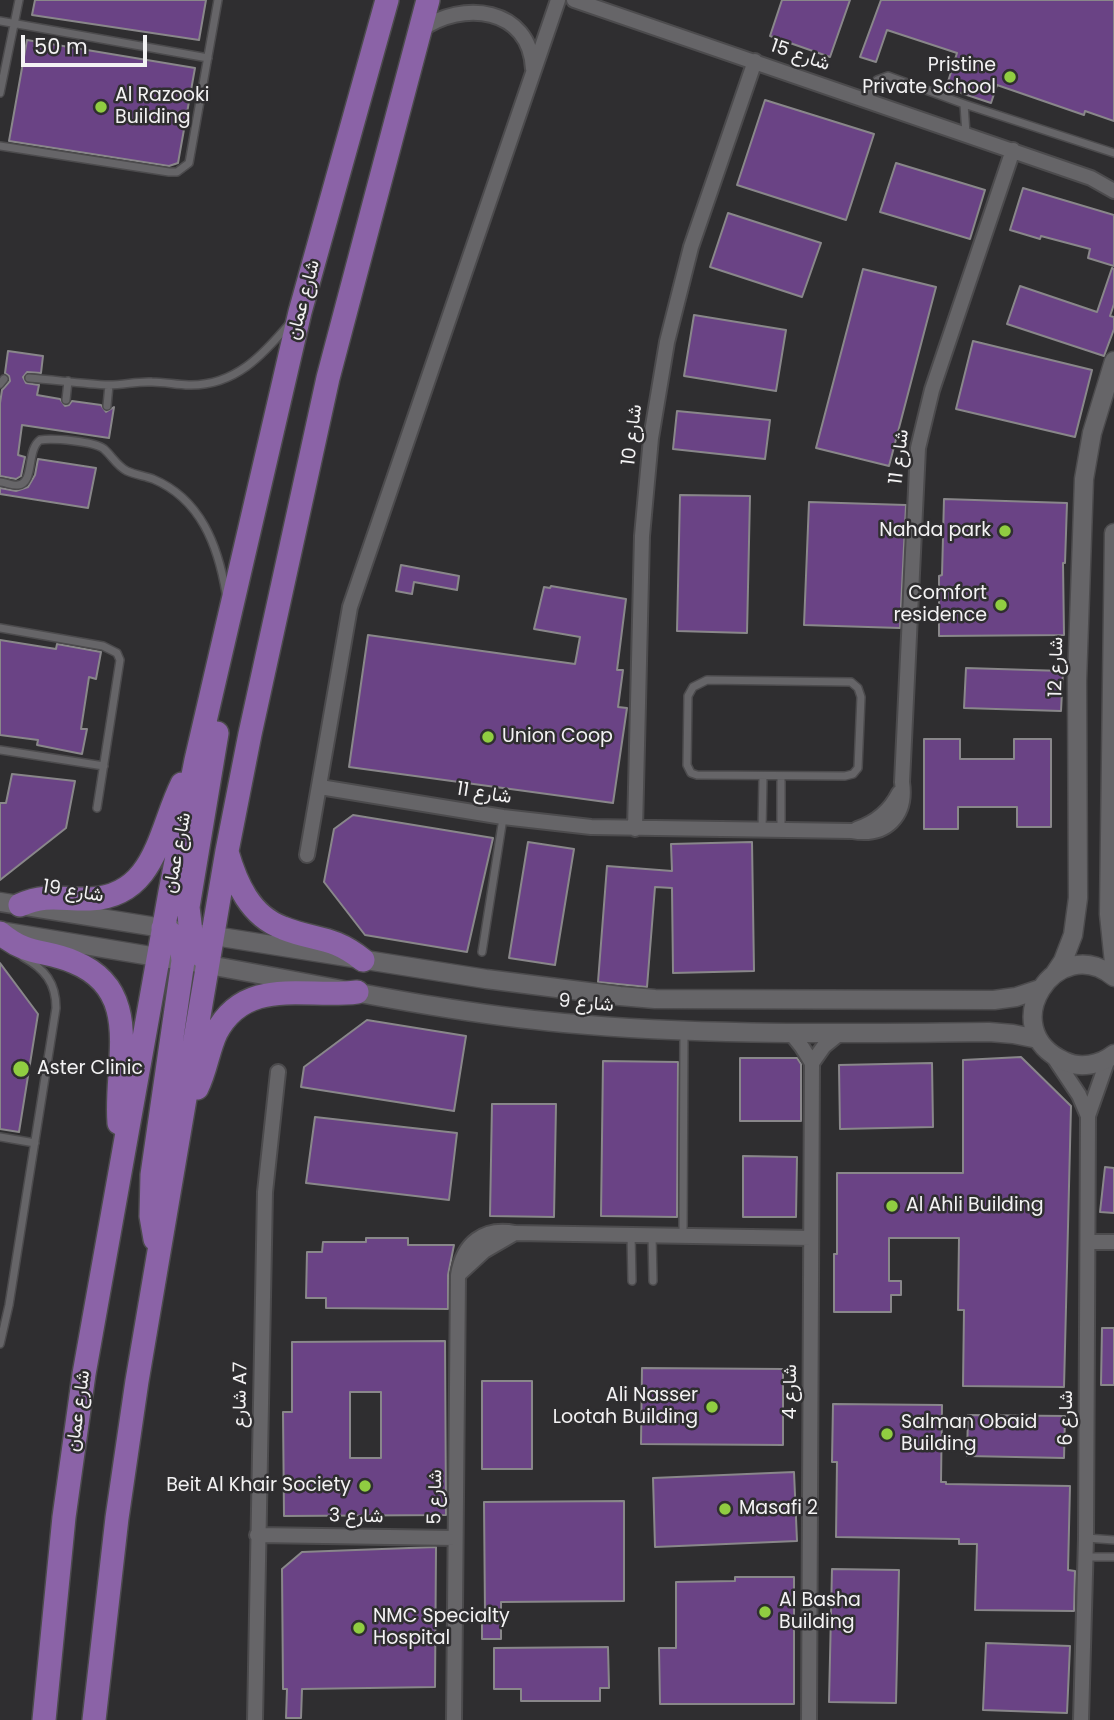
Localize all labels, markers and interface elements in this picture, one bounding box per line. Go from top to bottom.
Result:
scale bar [24,21,150,65]
text: 50 m [34,32,88,61]
street label: شارع 15 [767,35,833,77]
place label: Pristine Private School [862,55,996,99]
marker: Pristine Private School [1002,69,1018,85]
place label: Al Razooki Building [115,85,209,129]
marker: Al Razooki Building [93,99,109,115]
street label: شارع عمان [282,257,326,343]
street label: شارع 10 [618,403,648,467]
street label: شارع 11 [885,428,915,486]
place label: Nahda park [879,520,991,542]
marker: Nahda park [997,523,1013,539]
place label: Comfort residence [893,583,987,627]
marker: Comfort residence [993,597,1009,613]
street label: شارع 12 [1045,637,1069,697]
place label: Union Coop [502,726,613,748]
marker: Union Coop [480,729,496,745]
street label: شارع 11 [455,778,513,810]
street label: شارع عمان [159,811,197,895]
street label: شارع 19 [41,876,105,908]
street label: شارع 9 [557,990,615,1018]
place label: Aster Clinic [37,1058,143,1080]
marker: Aster Clinic [11,1059,31,1079]
place label: Al Ahli Building [906,1195,1044,1217]
marker: Al Ahli Building [884,1198,900,1214]
street label: شارع A7 [229,1362,253,1428]
street label: شارع 4 [780,1364,802,1420]
street label: شارع عمان [62,1369,96,1453]
place label: Ali Nasser Lootah Building [553,1385,698,1429]
street label: شارع 6 [1056,1390,1078,1446]
marker: Ali Nasser Lootah Building [704,1399,720,1415]
place label: Salman Obaid Building [901,1412,1037,1456]
marker: Salman Obaid Building [879,1426,895,1442]
street label: شارع 5 [424,1469,448,1525]
place label: Beit Al Khair Society [166,1475,351,1497]
marker: Beit Al Khair Society [357,1478,373,1494]
place label: Masafi 2 [739,1498,818,1520]
marker: Masafi 2 [717,1501,733,1517]
street label: شارع 3 [329,1505,383,1529]
place label: Al Basha Building [779,1590,861,1634]
marker: Al Basha Building [757,1604,773,1620]
place label: NMC Specialty Hospital [373,1606,510,1650]
marker: NMC Specialty Hospital [351,1620,367,1636]

